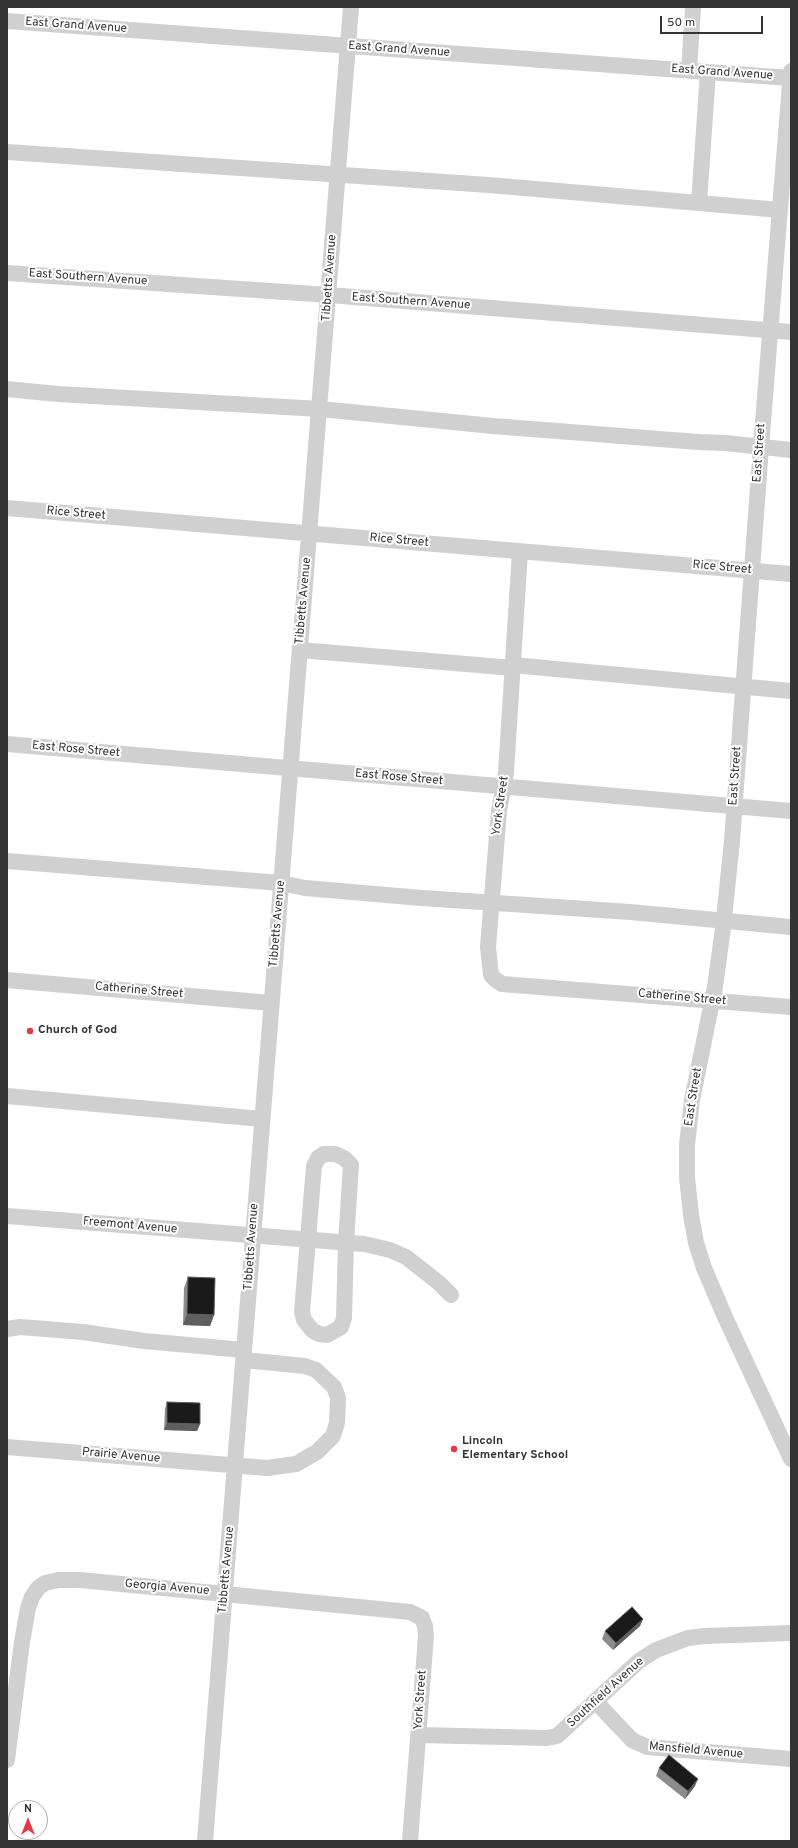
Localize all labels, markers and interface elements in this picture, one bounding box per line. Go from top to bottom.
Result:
scale bar [662,8,765,34]
street label: East Grand Avenue [25,15,127,37]
text: 50 m [667,15,695,31]
street label: East Grand Avenue [348,39,450,61]
street label: East Grand Avenue [671,62,773,84]
street label: Tibbetts Avenue [320,234,340,322]
street label: East Southern Avenue [28,267,148,289]
street label: East Southern Avenue [351,291,471,313]
street label: East Street [751,423,769,483]
street label: Rice Street [46,504,106,524]
street label: Rice Street [369,531,429,551]
street label: Tibbetts Avenue [293,557,315,645]
street label: Rice Street [692,558,752,578]
street label: East Rose Street [31,739,121,761]
street label: East Street [727,746,745,806]
street label: East Rose Street [354,767,444,789]
street label: York Street [490,775,512,837]
street label: Tibbetts Avenue [267,880,289,968]
street label: Catherine Street [94,980,184,1002]
street label: Catherine Street [637,987,727,1009]
place label: Church of God [38,1024,117,1038]
marker: Church of God [25,1026,35,1036]
street label: East Street [682,1067,706,1127]
street label: Tibbetts Avenue [242,1203,262,1291]
street label: Freemont Avenue [82,1215,178,1237]
place label: Lincoln Elementary School [462,1435,568,1463]
marker: Lincoln Elementary School [449,1444,459,1454]
street label: Prairie Avenue [81,1445,161,1467]
street label: Tibbetts Avenue [216,1526,238,1614]
street label: Georgia Avenue [124,1577,210,1599]
street label: Southfield Avenue [565,1655,647,1731]
street label: York Street [412,1670,430,1730]
street label: Mansfield Avenue [648,1740,744,1762]
north arrow [8,1800,48,1840]
text: N [24,1802,32,1816]

